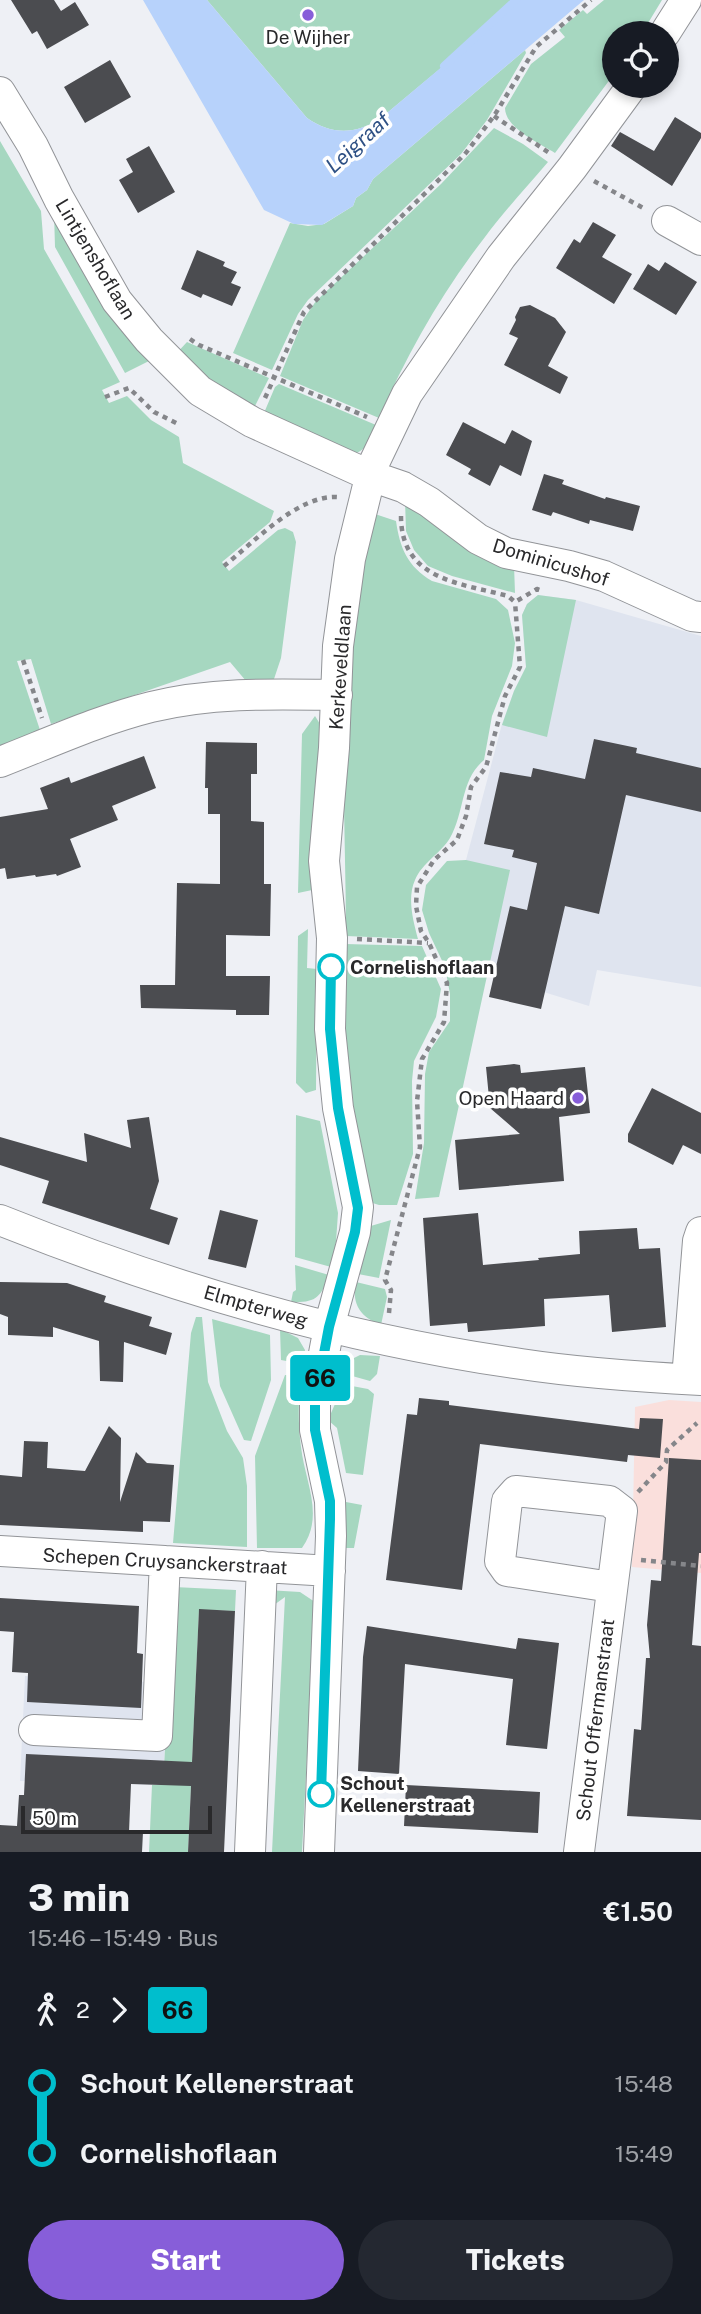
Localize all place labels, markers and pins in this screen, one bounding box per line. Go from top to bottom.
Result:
marker: De Wijher [300,7,316,23]
place label: De Wijher [265,26,351,48]
marker: Cornelishoflaan [318,954,344,980]
place label: Cornelishoflaan [350,956,494,978]
place label: Open Haard [458,1087,564,1109]
marker: Open Haard [570,1090,586,1106]
place label: Schout Kellenerstraat [340,1772,471,1816]
marker: Schout Kellenerstraat [308,1781,334,1807]

